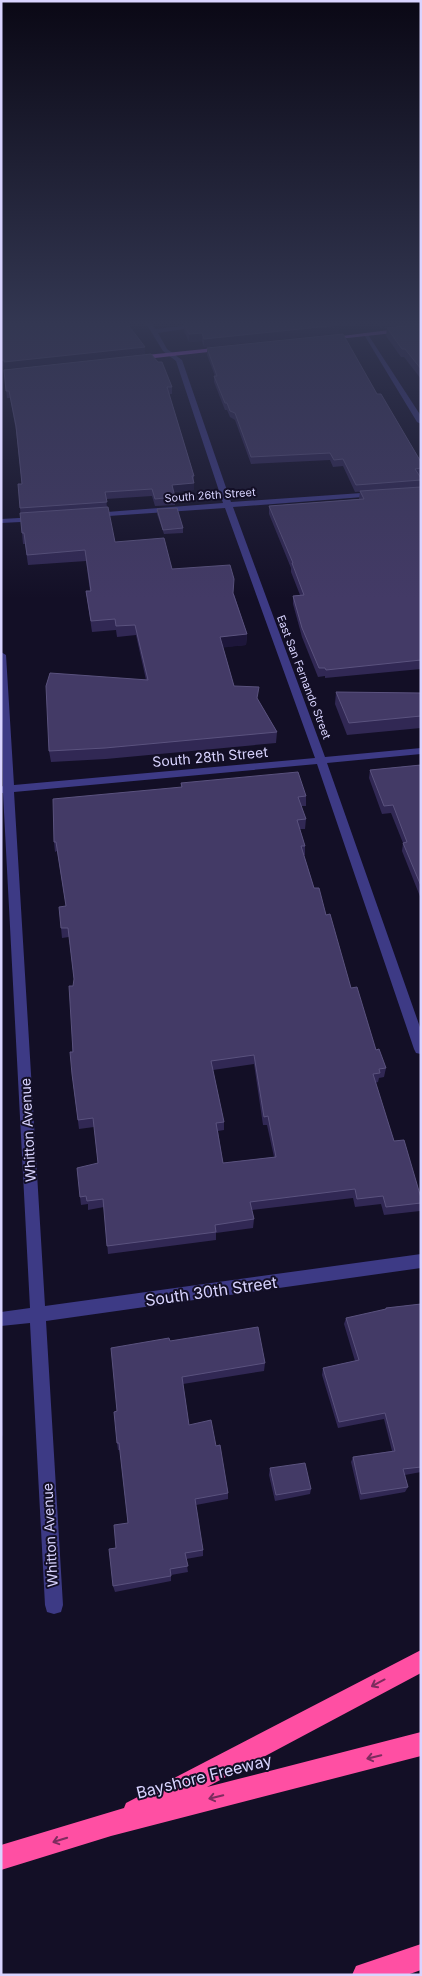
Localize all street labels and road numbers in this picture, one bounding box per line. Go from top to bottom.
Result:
street label: South 26th Street [164,485,256,505]
street label: East San Fernando Street [274,613,334,741]
street label: South 28th Street [151,743,269,770]
street label: Whitton Avenue [16,1078,39,1182]
street label: South 30th Street [144,1272,278,1310]
street label: Whitton Avenue [38,1483,61,1587]
street label: Bayshore Freeway [134,1749,274,1803]

